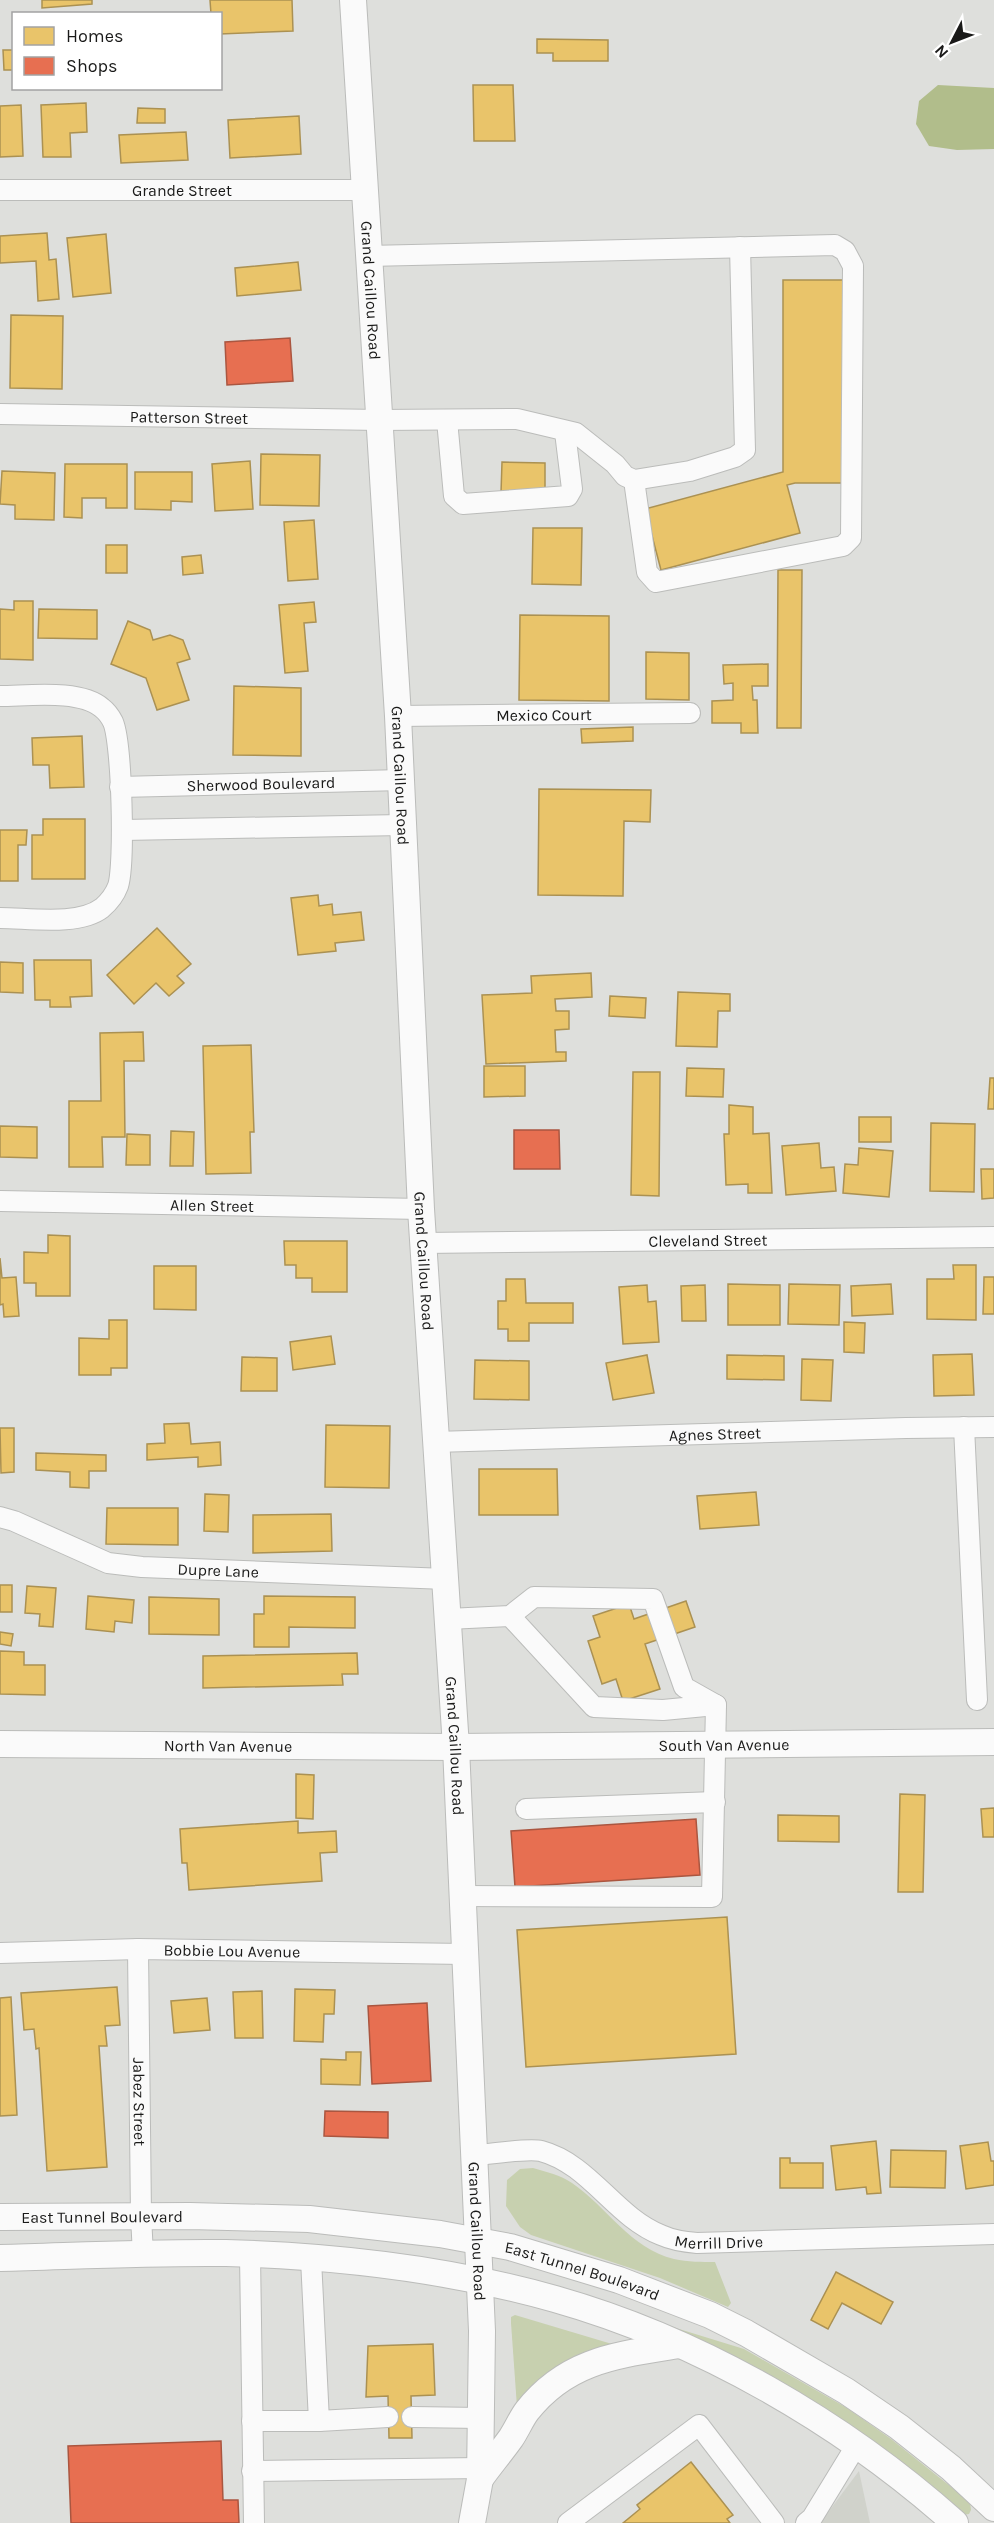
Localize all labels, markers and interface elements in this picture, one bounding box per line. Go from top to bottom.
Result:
legend [12,12,222,90]
north arrow [922,12,982,72]
text: Homes [66,25,123,47]
text: N [930,41,952,62]
text: Shops [66,55,118,77]
street label: Grande Street [132,181,232,200]
street label: Grand Caillou Road [357,220,385,361]
street label: Patterson Street [130,407,248,428]
street label: Grand Caillou Road [387,705,413,846]
street label: Mexico Court [496,705,592,725]
street label: Sherwood Boulevard [186,773,336,795]
street label: Grand Caillou Road [410,1191,438,1331]
street label: Allen Street [170,1195,254,1216]
street label: Cleveland Street [648,1230,768,1251]
street label: Agnes Street [668,1423,761,1445]
street label: Dupre Lane [177,1559,259,1582]
street label: Grand Caillou Road [441,1676,468,1816]
street label: South Van Avenue [658,1735,790,1755]
street label: North Van Avenue [164,1736,292,1756]
street label: Bobbie Lou Avenue [163,1940,301,1961]
street label: Jabez Street [129,2058,149,2146]
street label: Grand Caillou Road [464,2161,490,2301]
street label: East Tunnel Boulevard [21,2207,183,2227]
street label: Merrill Drive [673,2231,763,2253]
street label: East Tunnel Boulevard [503,2237,662,2305]

